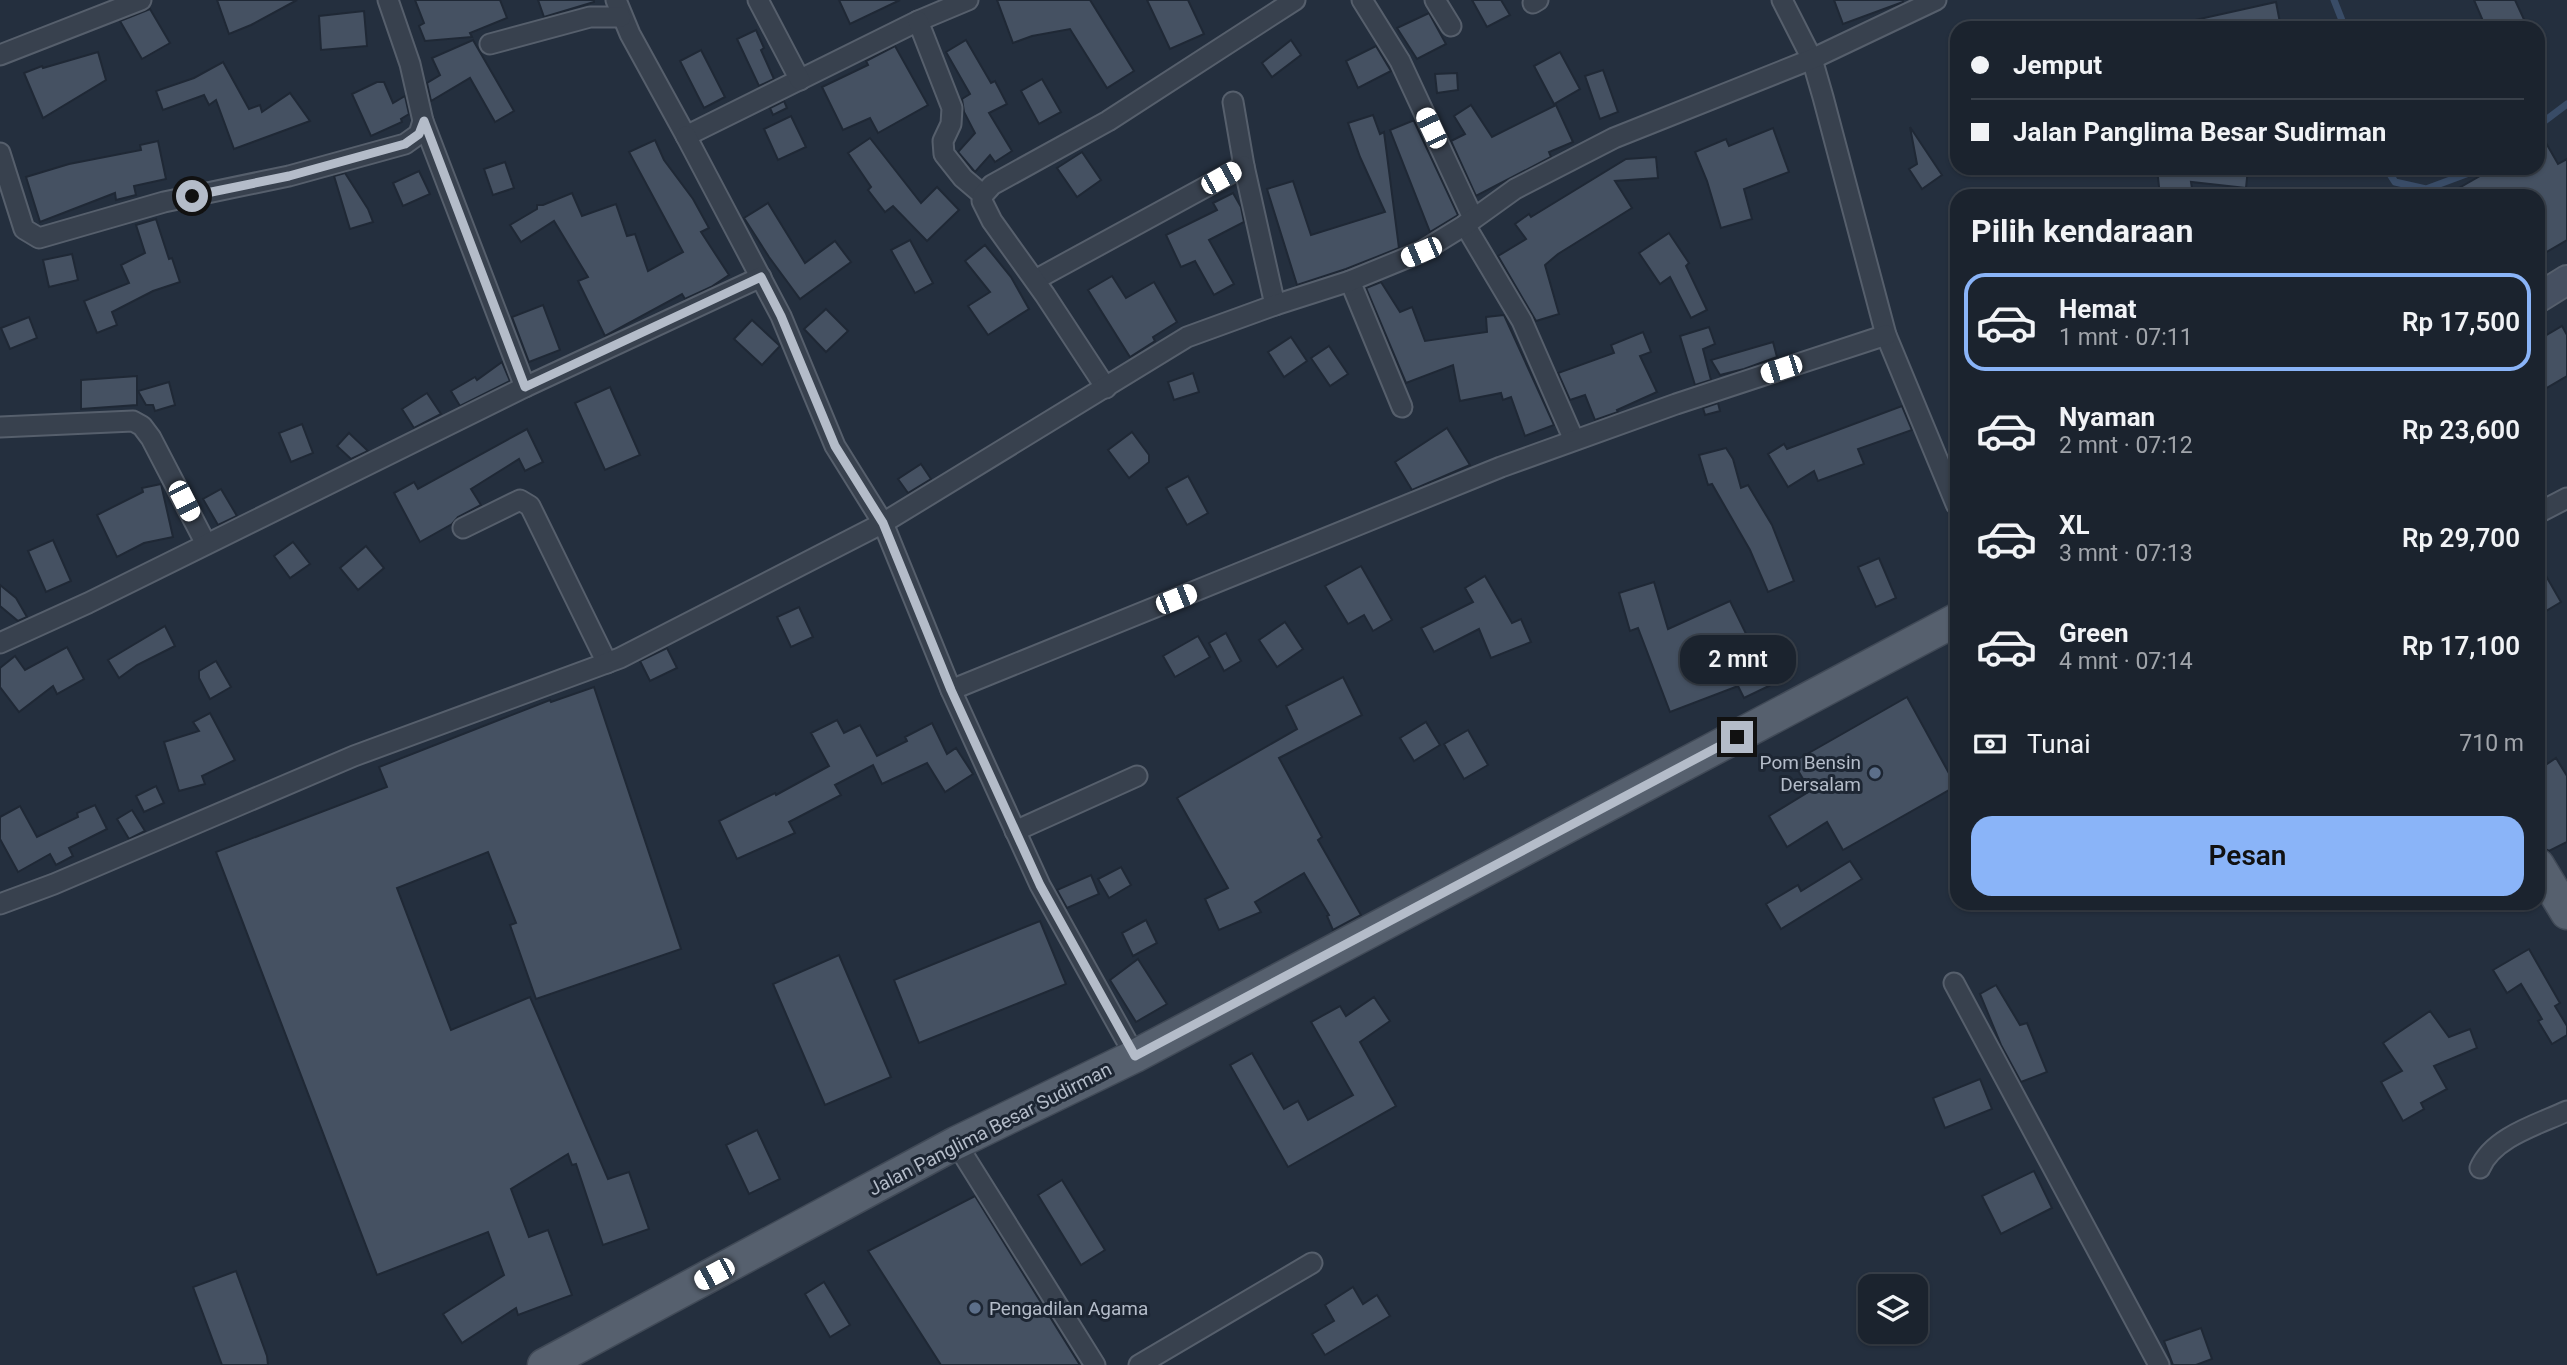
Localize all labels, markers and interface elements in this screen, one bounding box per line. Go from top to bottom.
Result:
text: Jemput [2013,50,2102,80]
car [1413,105,1450,151]
text: Jalan Panglima Besar Sudirman [2013,117,2386,147]
car [1198,159,1245,197]
route start [176,180,208,212]
text: Pilih kendaraan [1971,212,2193,250]
car [1398,234,1445,270]
icon: car [1975,291,2038,354]
text: Hemat [2059,294,2137,324]
text: Rp 17,500 [2402,307,2520,337]
text: 1 mnt · 07:11 [2059,324,2193,351]
car [1758,353,1805,385]
icon: car [1975,399,2038,462]
text: Nyaman [2059,402,2155,432]
text: Rp 23,600 [2402,415,2520,445]
text: 2 mnt · 07:12 [2059,432,2193,459]
car [166,478,203,524]
icon: car [1975,507,2038,570]
text: XL [2059,510,2090,540]
text: Rp 29,700 [2402,523,2520,553]
text: 3 mnt · 07:13 [2059,540,2193,567]
car [1153,581,1200,617]
icon: car [1975,615,2038,678]
text: Green [2059,618,2129,648]
text: Rp 17,100 [2402,631,2520,661]
callout: 2 mnt [1679,636,1795,684]
text: 2 mnt [1708,646,1768,673]
text: 4 mnt · 07:14 [2059,648,2193,675]
route end [1721,721,1753,753]
icon: cash [1971,725,2009,763]
text: Tunai [2027,729,2090,759]
text: 710 m [2459,730,2524,757]
place label: Pom Bensin Dersalam [1760,751,1861,796]
marker: Pom Bensin Dersalam [1867,765,1883,781]
button: Pesan [1971,816,2524,896]
street label: Jalan Panglima Besar Sudirman [865,1058,1115,1200]
car [691,1255,738,1293]
map controls [1858,1274,1928,1344]
button: layers [1858,1274,1928,1344]
place label: Pengadilan Agama [989,1297,1148,1320]
marker: Pengadilan Agama [967,1300,983,1316]

